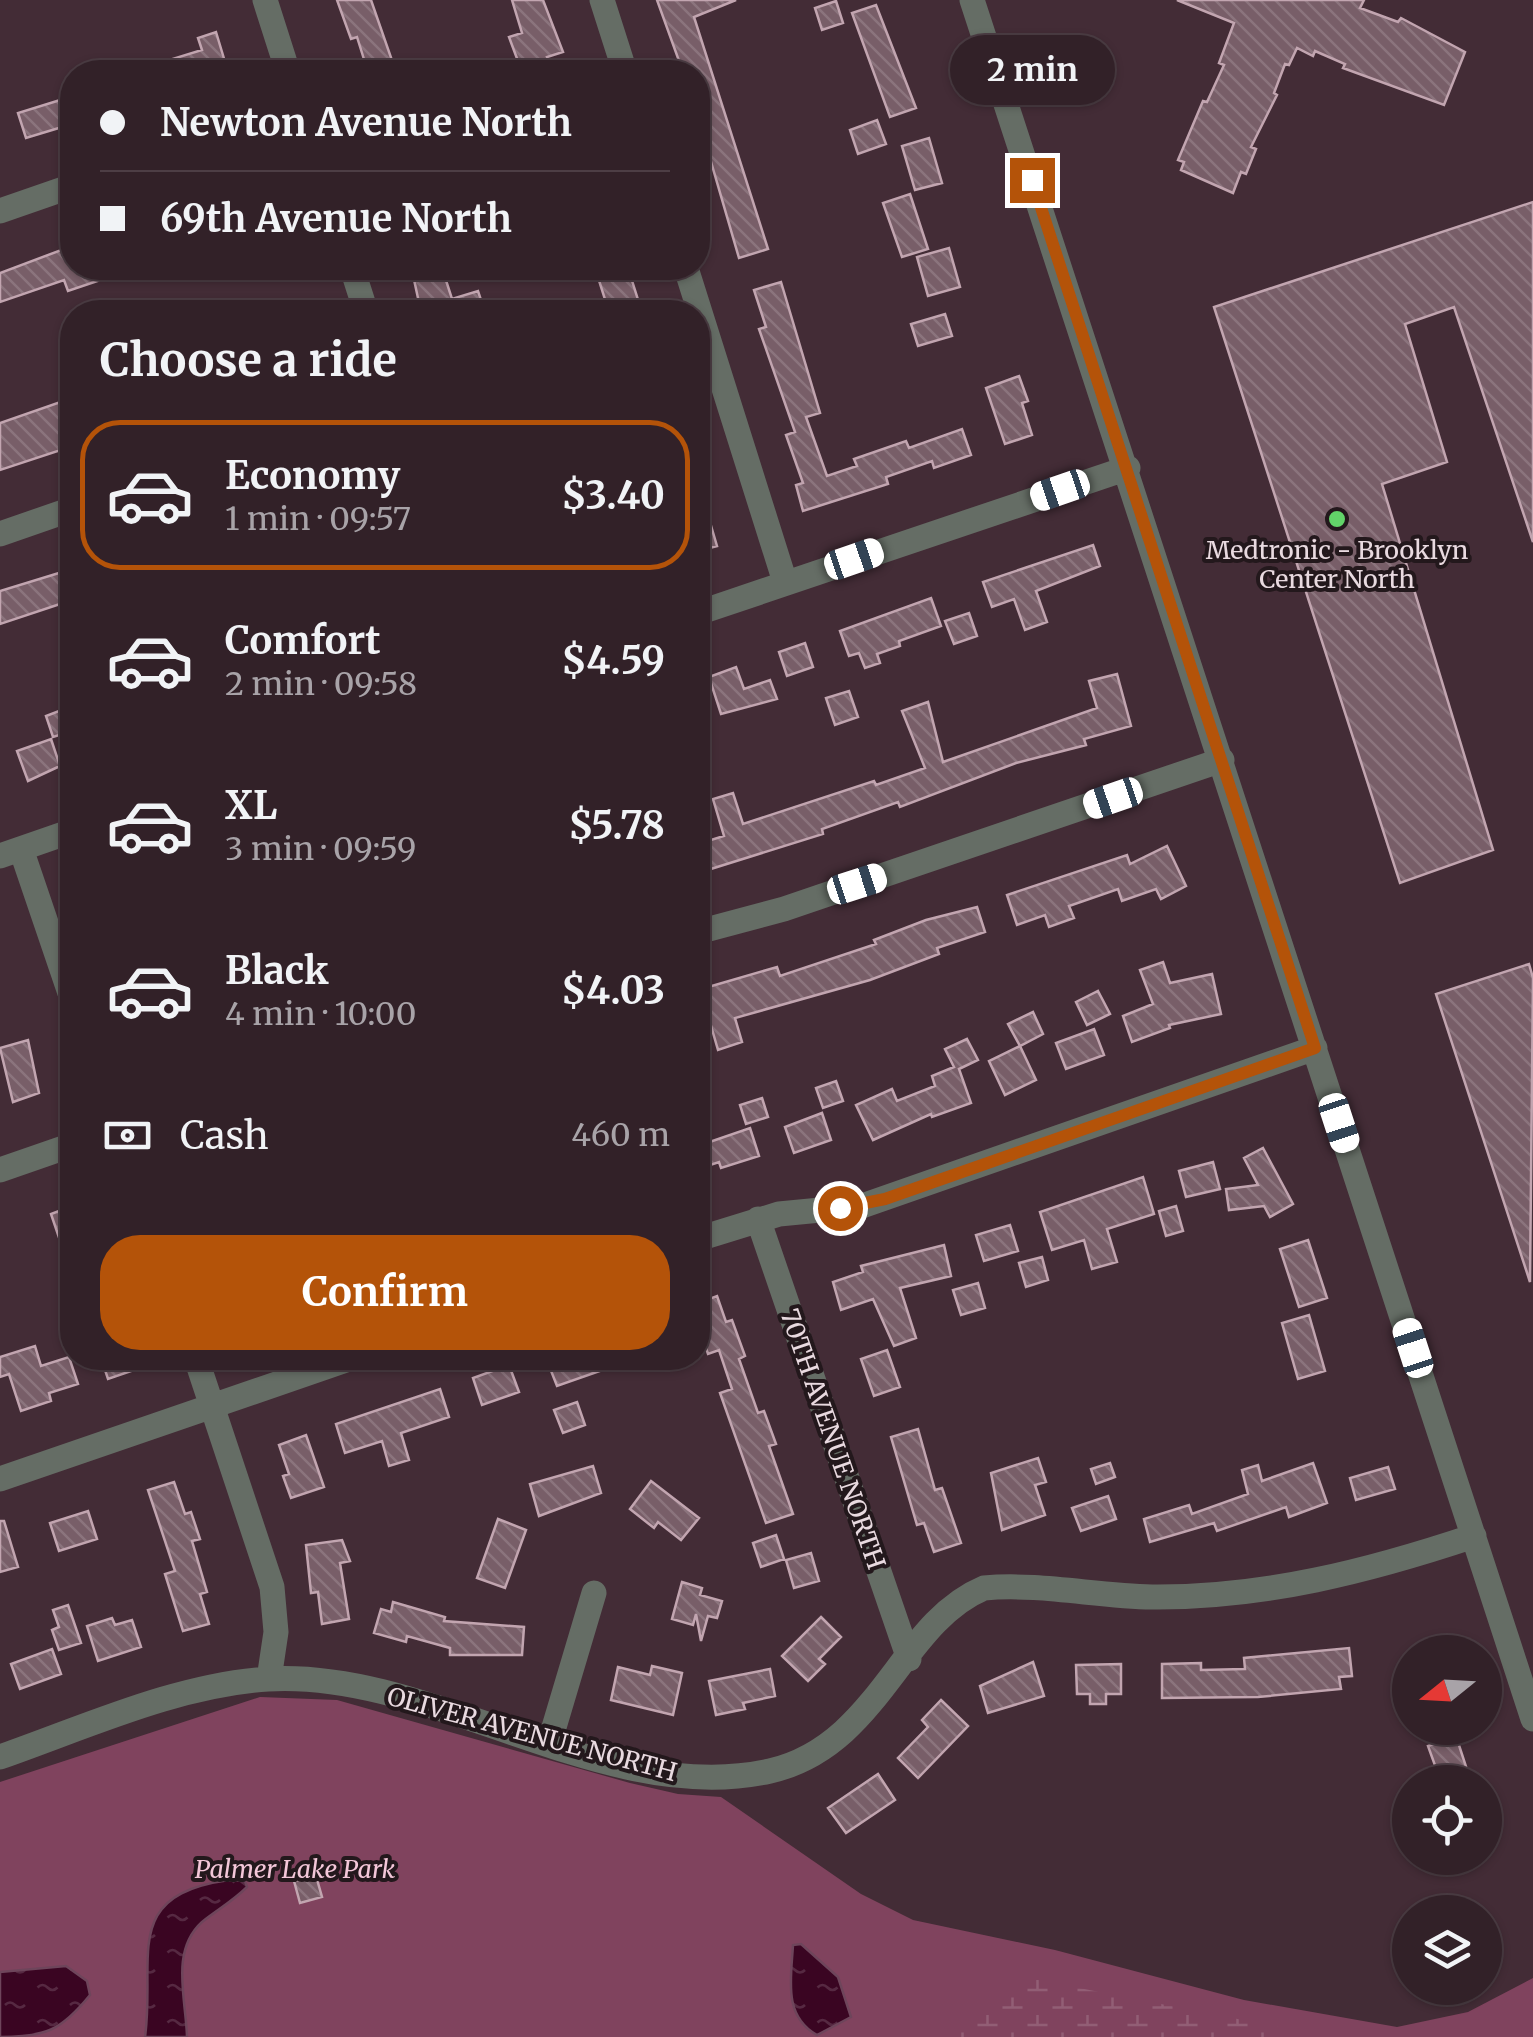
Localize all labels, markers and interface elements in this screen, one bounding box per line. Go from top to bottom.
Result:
callout: 2 min [950,35,1114,105]
text: 2 min [987,50,1078,90]
text: Newton Avenue North [160,99,572,146]
route end [1010,158,1055,203]
text: 69th Avenue North [160,195,512,242]
text: Choose a ride [100,332,397,388]
icon: car [105,450,195,540]
text: Economy [225,452,400,499]
car [1027,466,1093,514]
text: $3.40 [561,472,665,519]
text: 1 min · 09:57 [225,499,411,539]
marker: Medtronic - Brooklyn Center North [1326,508,1348,530]
place label: Medtronic - Brooklyn Center North [1206,534,1468,595]
car [821,535,887,583]
icon: car [105,615,195,705]
text: Comfort [225,617,381,664]
text: $4.59 [561,637,665,684]
text: 2 min · 09:58 [225,664,417,704]
car [1080,774,1146,822]
icon: car [105,780,195,870]
text: XL [225,782,277,829]
text: $5.78 [568,802,665,849]
text: 3 min · 09:59 [225,829,416,869]
car [824,860,890,908]
icon: car [105,945,195,1035]
text: Black [225,947,329,994]
text: $4.03 [561,967,665,1014]
text: 4 min · 10:00 [225,994,416,1034]
car [1315,1090,1363,1156]
icon: cash [100,1108,155,1163]
text: Cash [180,1112,269,1159]
text: 460 m [571,1115,670,1155]
route start [818,1186,863,1231]
button: Confirm [100,1235,670,1350]
street label: 70TH AVENUE NORTH [773,1305,893,1573]
car [1389,1315,1437,1381]
north arrow [1392,1635,1502,1745]
map controls [1392,1635,1502,2005]
street label: OLIVER AVENUE NORTH [384,1680,680,1788]
button: locate [1392,1765,1502,1875]
park label: Palmer Lake Park [195,1853,396,1885]
button: layers [1392,1895,1502,2005]

